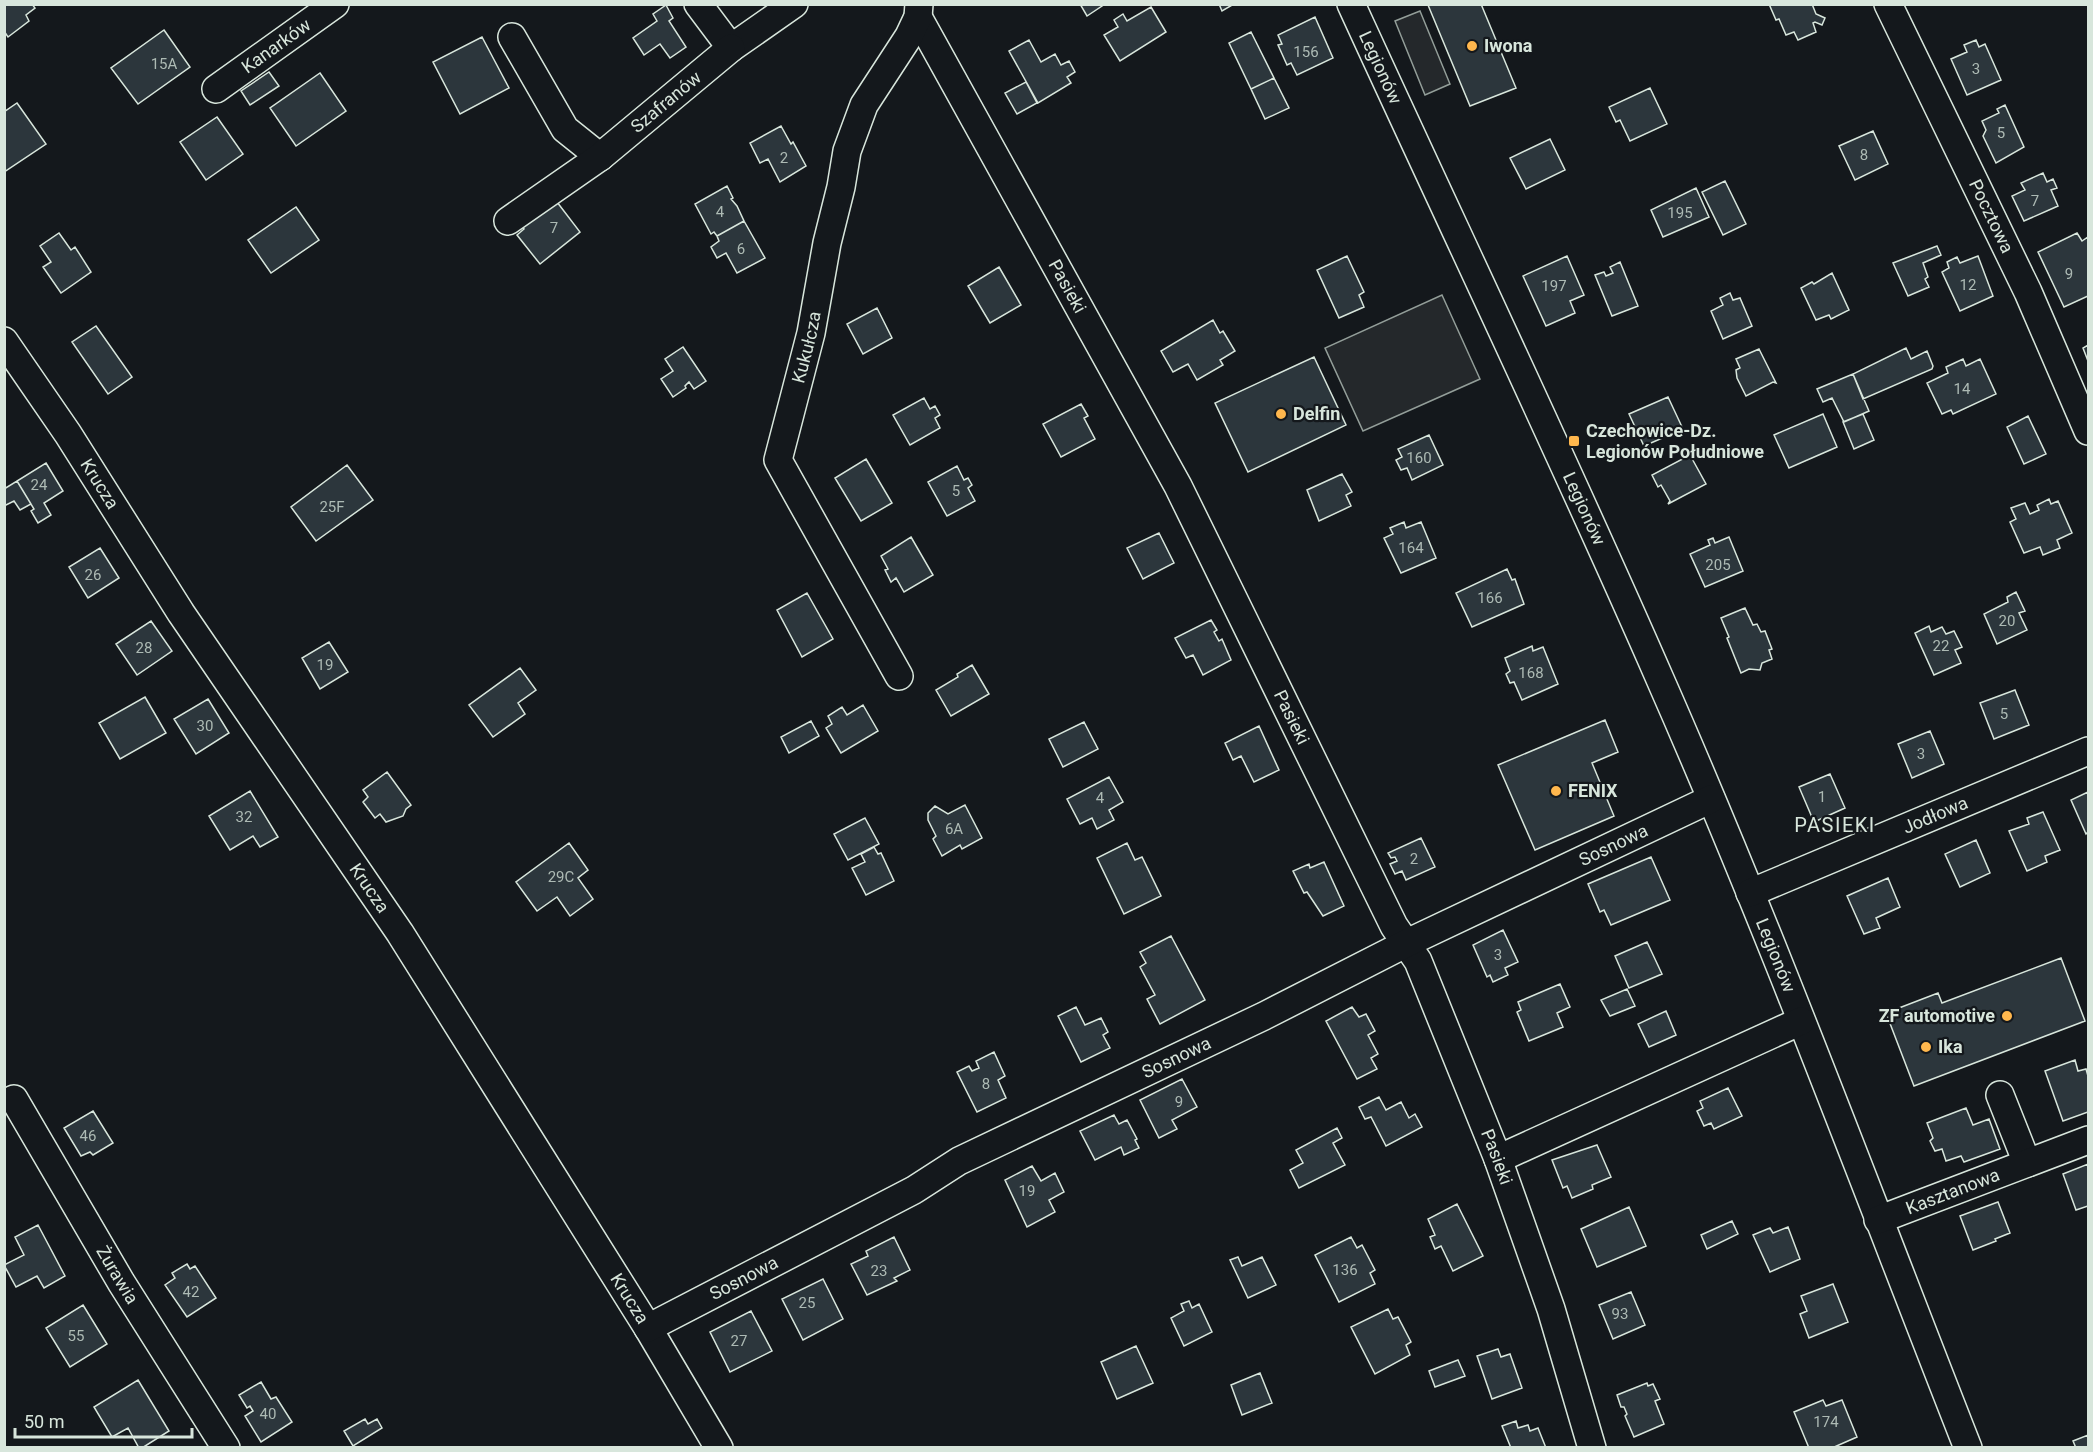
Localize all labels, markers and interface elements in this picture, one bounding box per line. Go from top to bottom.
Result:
street label: Kanarków [237,14,315,77]
street label: Legionów [1355,28,1407,108]
place label: Iwona [1484,35,1533,56]
marker: Iwona [1465,39,1479,53]
house number: 156 [1293,43,1319,61]
house number: 15A [151,55,178,73]
house number: 3 [1972,60,1980,78]
street label: Szafranów [626,66,705,137]
house number: 5 [1997,124,2005,142]
house number: 8 [1860,146,1868,164]
house number: 2 [780,149,788,167]
street label: Pocztowa [1965,176,2018,256]
house number: 7 [2031,192,2039,210]
house number: 4 [716,203,725,221]
house number: 195 [1667,204,1693,222]
house number: 7 [550,219,558,237]
house number: 6 [737,240,745,258]
street label: Pasieki [1045,256,1091,317]
house number: 9 [2065,265,2073,283]
house number: 12 [1960,276,1976,294]
house number: 197 [1541,277,1567,295]
street label: Kukułcza [787,310,825,385]
house number: 14 [1954,380,1971,398]
place label: Delfin [1293,403,1340,424]
marker: Delfin [1274,407,1288,421]
place label: Czechowice-Dz. Legionów Południowe [1586,420,1764,462]
marker: Czechowice-Dz. Legionów Południowe [1567,434,1581,448]
house number: 160 [1406,449,1432,467]
street label: Krucza [76,455,124,513]
street label: Legionów [1559,469,1610,549]
house number: 24 [31,476,48,494]
house number: 5 [952,482,960,500]
house number: 25F [319,498,345,516]
house number: 164 [1398,539,1424,557]
house number: 205 [1705,556,1731,574]
house number: 26 [85,566,101,584]
house number: 166 [1477,589,1503,607]
house number: 20 [1999,612,2015,630]
house number: 22 [1933,637,1949,655]
house number: 28 [136,639,152,657]
house number: 19 [317,656,333,674]
house number: 168 [1518,664,1544,682]
street label: Pasieki [1270,687,1314,748]
house number: 5 [2000,705,2008,723]
house number: 30 [197,717,213,735]
house number: 3 [1917,745,1925,763]
place label: FENIX [1568,780,1618,801]
marker: FENIX [1549,784,1563,798]
house number: 1 [1818,788,1826,806]
house number: 4 [1096,789,1105,807]
street label: Jodłowa [1899,792,1971,838]
house number: 32 [236,808,252,826]
district label: PASIEKI [1794,813,1876,837]
street label: Sosnowa [1575,819,1651,870]
house number: 6A [945,820,963,838]
house number: 2 [1410,850,1418,868]
street label: Krucza [345,859,394,917]
house number: 29C [548,868,575,886]
street label: Legionów [1752,915,1800,996]
house number: 3 [1494,946,1502,964]
place label: ZF automotive [1879,1005,1995,1026]
marker: ZF automotive [2000,1009,2014,1023]
street label: Sosnowa [1138,1032,1214,1082]
place label: Ika [1938,1036,1963,1057]
marker: Ika [1919,1040,1933,1054]
house number: 8 [982,1075,990,1093]
house number: 9 [1175,1093,1183,1111]
street label: Pasieki [1477,1126,1517,1187]
house number: 46 [80,1127,96,1145]
street label: Kasztanowa [1903,1164,2002,1218]
house number: 19 [1019,1182,1035,1200]
street label: Żurawia [92,1242,143,1308]
street label: Sosnowa [706,1252,781,1304]
house number: 136 [1332,1261,1358,1279]
house number: 23 [871,1262,887,1280]
street label: Krucza [606,1269,654,1327]
house number: 42 [183,1283,199,1301]
house number: 25 [799,1294,815,1312]
house number: 93 [1612,1305,1628,1323]
house number: 55 [68,1327,84,1345]
house number: 27 [731,1332,747,1350]
scale bar [15,1401,192,1439]
house number: 40 [260,1405,276,1423]
text: 50 m [24,1411,64,1432]
house number: 174 [1813,1413,1839,1431]

